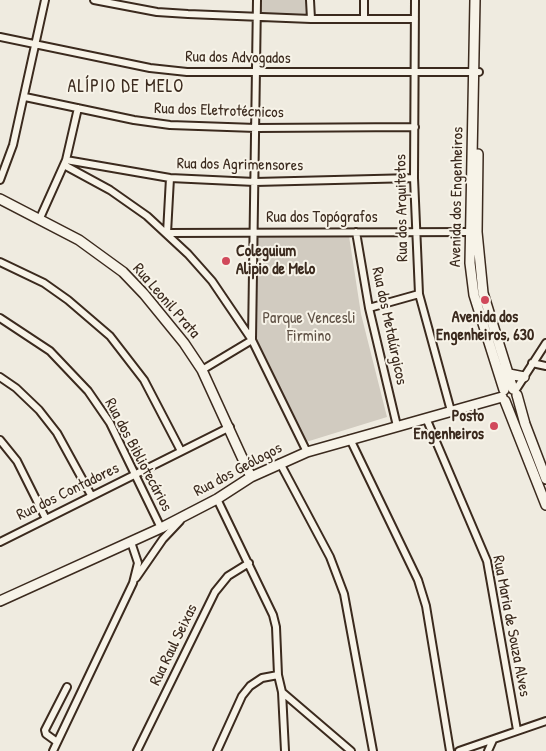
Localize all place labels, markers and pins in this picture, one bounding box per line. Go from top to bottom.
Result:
place label: Coleguium Alipio de Melo [236,242,315,280]
marker: Coleguium Alipio de Melo [220,255,232,267]
marker: Avenida dos Engenheiros, 630 [479,294,491,306]
place label: Avenida dos Engenheiros, 630 [436,308,534,346]
place label: Posto Engenheiros [414,407,484,445]
marker: Posto Engenheiros [488,420,500,432]

